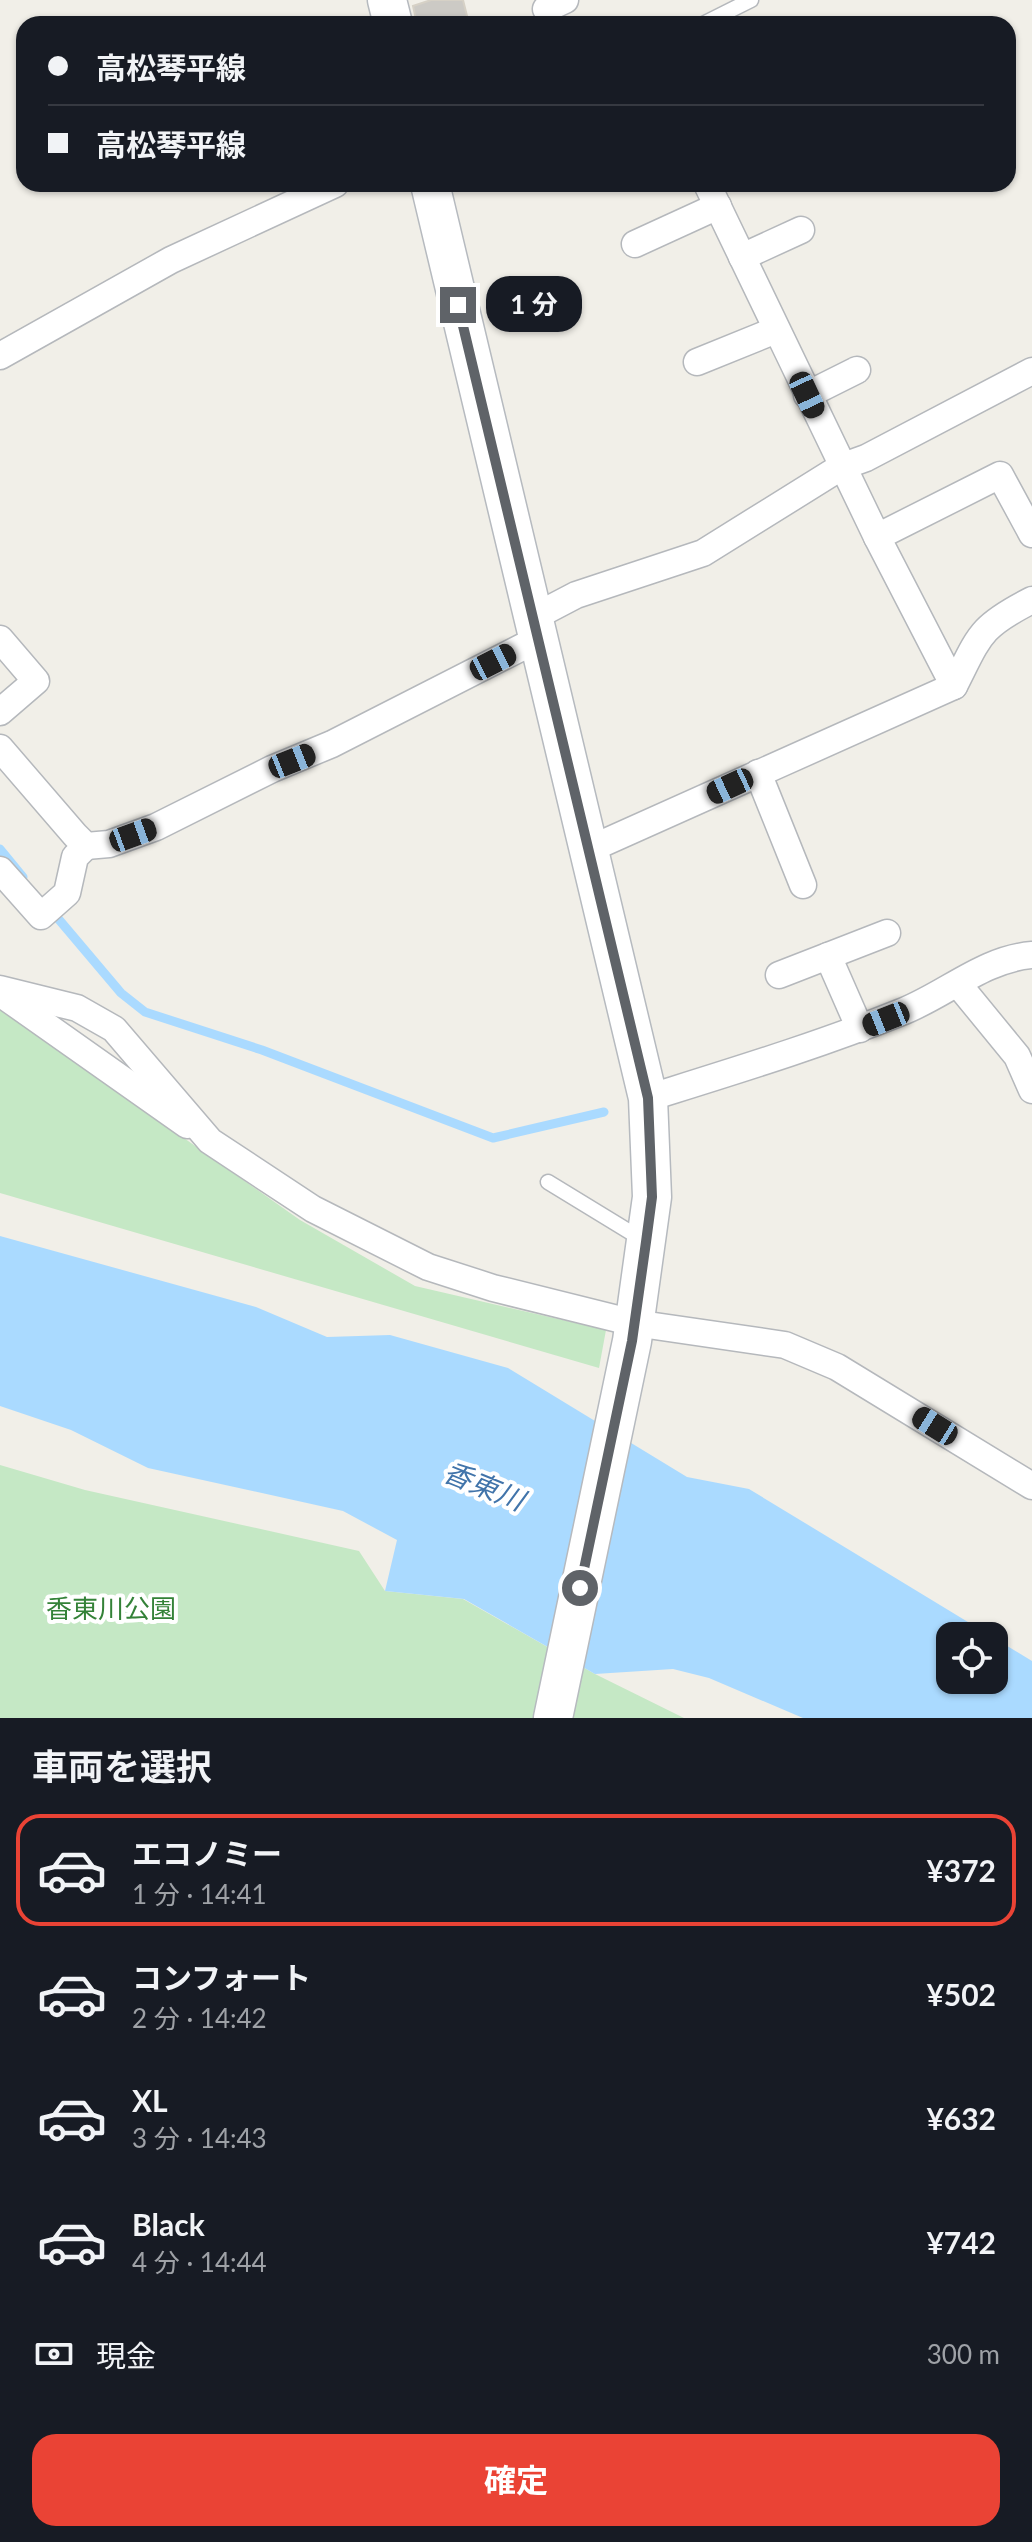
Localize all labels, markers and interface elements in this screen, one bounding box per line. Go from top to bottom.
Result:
text: 高松琴平線 [96,49,246,85]
text: 高松琴平線 [96,126,246,162]
callout: 1 分 [486,277,582,333]
route end [440,287,476,323]
text: 1 分 [510,288,558,320]
car [786,368,828,422]
car [466,640,520,684]
car [265,741,319,781]
car [703,765,757,807]
car [106,816,160,854]
car [859,999,913,1039]
car [908,1403,962,1449]
water label: 香東川 [439,1454,532,1518]
route start [562,1570,598,1606]
park label: 香東川公園 [46,1592,176,1624]
map controls [936,1622,1008,1694]
button: locate [936,1622,1008,1694]
text: 車両を選択 [32,1744,212,1788]
icon: car [36,1834,108,1906]
text: エコノミー [132,1835,282,1871]
text: ¥372 [926,1852,996,1888]
text: 1 分 · 14:41 [132,1878,267,1910]
icon: car [36,1958,108,2030]
text: コンフォート [132,1959,311,1995]
text: ¥502 [926,1976,996,2012]
text: 2 分 · 14:42 [132,2002,267,2034]
icon: car [36,2082,108,2154]
text: XL [132,2082,168,2118]
text: ¥632 [926,2100,996,2136]
text: 3 分 · 14:43 [132,2122,267,2154]
icon: car [36,2206,108,2278]
text: Black [132,2206,205,2242]
text: ¥742 [926,2224,996,2260]
text: 4 分 · 14:44 [132,2246,267,2278]
icon: cash [32,2332,76,2376]
text: 現金 [96,2337,156,2373]
text: 300 m [927,2338,1000,2370]
button: 確定 [32,2434,1000,2526]

